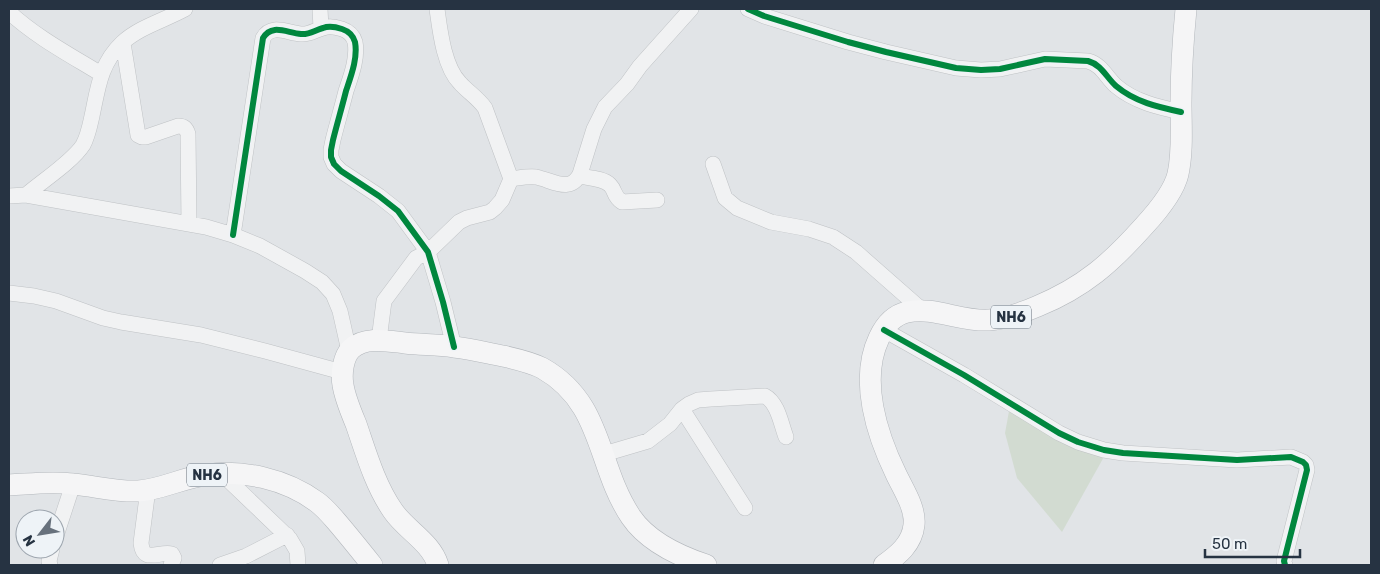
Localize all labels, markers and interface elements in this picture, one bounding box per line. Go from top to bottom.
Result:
road number: NH6 [991,306,1031,328]
road number: NH6 [187,464,227,486]
north arrow [15,509,65,559]
scale bar [1205,526,1300,558]
text: N [19,532,39,549]
text: 50 m [1212,535,1247,553]

